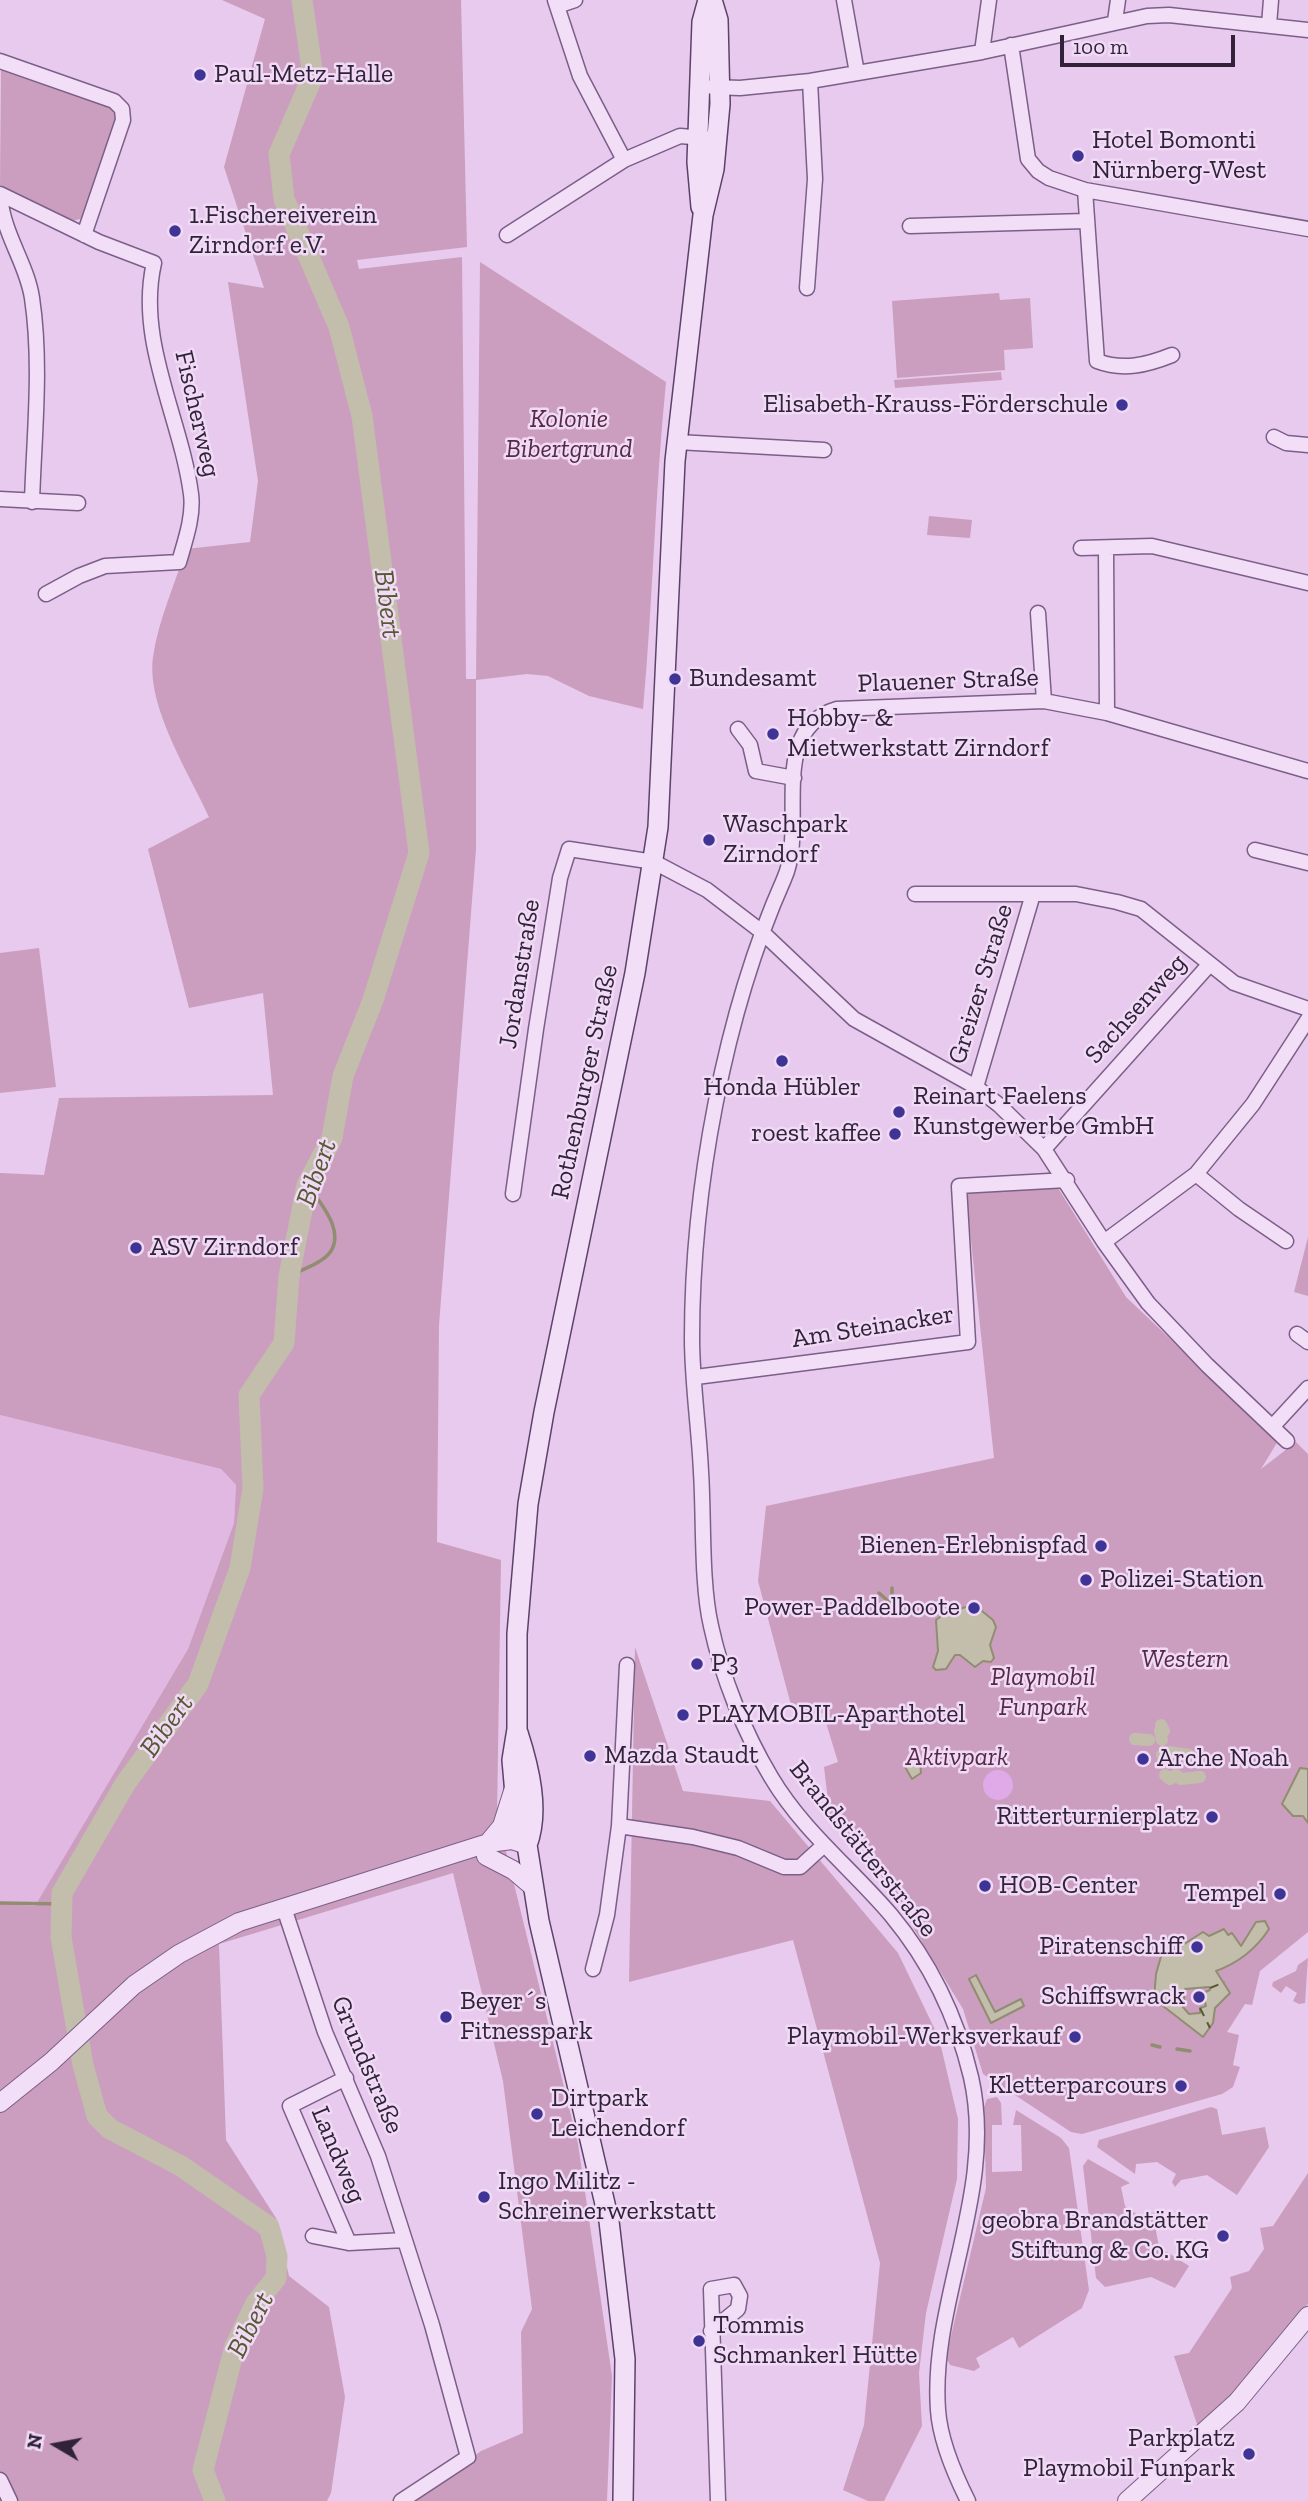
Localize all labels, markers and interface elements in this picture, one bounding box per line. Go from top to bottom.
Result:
scale bar [1063,21,1238,65]
text: 100 m [1073,34,1128,59]
place label: Paul-Metz-Halle [214,59,393,91]
marker: Paul-Metz-Halle [192,67,208,83]
place label: Hotel Bomonti Nürnberg-West [1092,125,1266,186]
marker: Hotel Bomonti Nürnberg-West [1070,148,1086,164]
place label: 1.Fischereiverein Zirndorf e.V. [189,200,377,262]
marker: 1.Fischereiverein Zirndorf e.V. [167,223,183,239]
street label: Fischerweg [167,348,227,480]
place label: Elisabeth-Krauss-Förderschule [763,389,1108,421]
marker: Elisabeth-Krauss-Förderschule [1114,397,1130,413]
park label: Kolonie Bibertgrund [506,404,632,466]
water label: Bibert [366,568,408,640]
street label: Plauener Straße [857,662,1039,700]
place label: Bundesamt [689,663,817,695]
marker: Bundesamt [667,671,683,687]
place label: Hobby- & Mietwerkstatt Zirndorf [787,703,1049,764]
marker: Hobby- & Mietwerkstatt Zirndorf [765,726,781,742]
place label: Waschpark Zirndorf [723,809,848,870]
marker: Waschpark Zirndorf [701,832,717,848]
street label: Jordanstraße [493,897,547,1051]
street label: Greizer Straße [942,900,1020,1068]
street label: Sachsenweg [1079,948,1193,1070]
street label: Rothenburger Straße [545,962,625,1202]
marker: Honda Hübler [774,1053,790,1069]
place label: Honda Hübler [703,1072,861,1104]
place label: Reinart Faelens Kunstgewerbe GmbH [913,1081,1154,1142]
marker: Reinart Faelens Kunstgewerbe GmbH [891,1104,907,1120]
place label: roest kaffee [751,1118,881,1150]
marker: roest kaffee [887,1126,903,1142]
water label: Bibert [289,1135,345,1211]
place label: ASV Zirndorf [150,1232,298,1264]
marker: ASV Zirndorf [128,1240,144,1256]
street label: Am Steinacker [790,1299,956,1355]
place label: Bienen-Erlebnispfad [860,1530,1087,1562]
marker: Bienen-Erlebnispfad [1093,1538,1109,1554]
place label: Polizei-Station [1100,1564,1263,1596]
marker: Polizei-Station [1078,1572,1094,1588]
place label: Power-Paddelboote [744,1592,960,1624]
marker: Power-Paddelboote [966,1600,982,1616]
park label: Western [1141,1644,1229,1676]
place label: P3 [711,1648,739,1680]
marker: P3 [689,1656,705,1672]
park label: Playmobil Funpark [991,1662,1095,1724]
water label: Bibert [133,1688,201,1764]
place label: PLAYMOBIL-Aparthotel [697,1699,965,1731]
marker: PLAYMOBIL-Aparthotel [675,1707,691,1723]
place label: Mazda Staudt [604,1740,759,1772]
park label: Aktivpark [906,1742,1008,1774]
place label: Arche Noah [1157,1743,1289,1775]
marker: Mazda Staudt [582,1748,598,1764]
marker: Arche Noah [1135,1751,1151,1767]
street label: Brandstätterstraße [782,1754,944,1944]
place label: Ritterturnierplatz [996,1801,1198,1833]
marker: Ritterturnierplatz [1204,1809,1220,1825]
place label: HOB-Center [999,1870,1138,1902]
marker: HOB-Center [977,1878,993,1894]
place label: Tempel [1183,1878,1266,1910]
marker: Tempel [1272,1886,1288,1902]
place label: Piratenschiff [1039,1931,1183,1963]
marker: Piratenschiff [1189,1939,1205,1955]
place label: Schiffswrack [1041,1981,1185,2013]
place label: Beyer´s Fitnesspark [460,1986,592,2048]
marker: Schiffswrack [1191,1989,1207,2005]
street label: Grundstraße [324,1992,410,2138]
marker: Beyer´s Fitnesspark [438,2009,454,2025]
place label: Playmobil-Werksverkauf [787,2021,1061,2053]
marker: Playmobil-Werksverkauf [1067,2029,1083,2045]
place label: Kletterparcours [989,2070,1167,2102]
marker: Kletterparcours [1173,2078,1189,2094]
place label: Dirtpark Leichendorf [551,2083,685,2144]
street label: Landweg [304,2102,372,2208]
marker: Dirtpark Leichendorf [529,2106,545,2122]
place label: Ingo Militz - Schreinerwerkstatt [498,2166,716,2228]
marker: Ingo Militz - Schreinerwerkstatt [476,2189,492,2205]
place label: geobra Brandstätter Stiftung & Co. KG [982,2205,1209,2266]
marker: geobra Brandstätter Stiftung & Co. KG [1215,2228,1231,2244]
water label: Bibert [220,2287,282,2363]
place label: Tommis Schmankerl Hütte [713,2310,917,2372]
marker: Tommis Schmankerl Hütte [691,2333,707,2349]
north arrow [21,2410,91,2480]
place label: Parkplatz Playmobil Funpark [1023,2423,1235,2484]
text: N [22,2432,47,2450]
marker: Parkplatz Playmobil Funpark [1241,2446,1257,2462]

